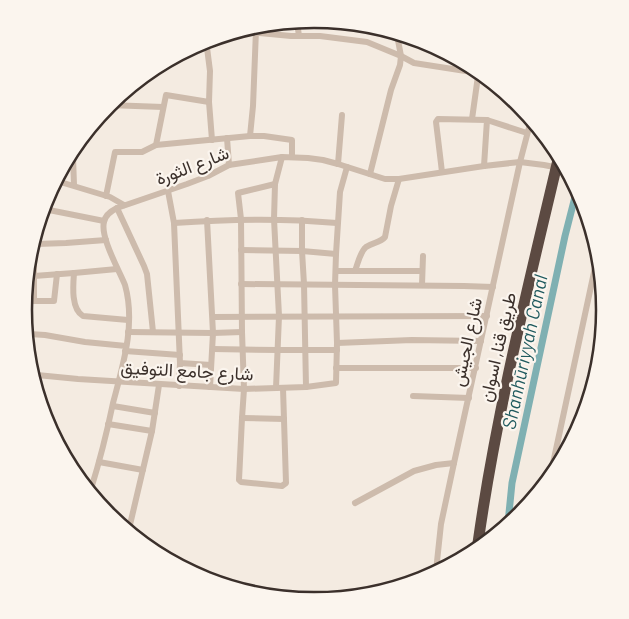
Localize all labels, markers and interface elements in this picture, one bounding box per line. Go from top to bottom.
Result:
street label: شارع الثورة [152,141,232,191]
water label: Shanhūriyyah Canal [496,272,552,431]
street label: طريق قنا, اسوان [474,290,521,404]
street label: شارع الجيش [446,296,488,389]
street label: شارع جامع التوفيق [120,356,254,386]

